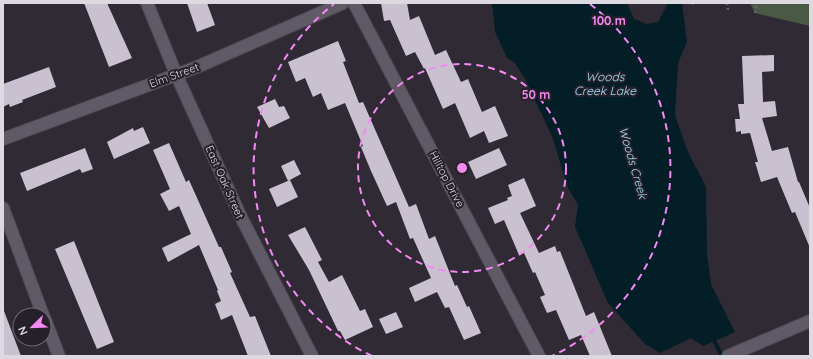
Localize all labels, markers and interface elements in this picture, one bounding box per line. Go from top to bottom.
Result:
text: 100 m [592,13,626,28]
street label: Elm Street [147,59,201,90]
water label: Woods Creek Lake [574,69,637,98]
text: 50 m [522,87,550,102]
water label: Woods Creek [616,125,651,202]
street label: East Oak Street [203,143,248,221]
street label: Hilltop Drive [426,148,468,210]
centre of rings [455,161,469,175]
north arrow [12,307,52,347]
text: N [15,324,31,337]

